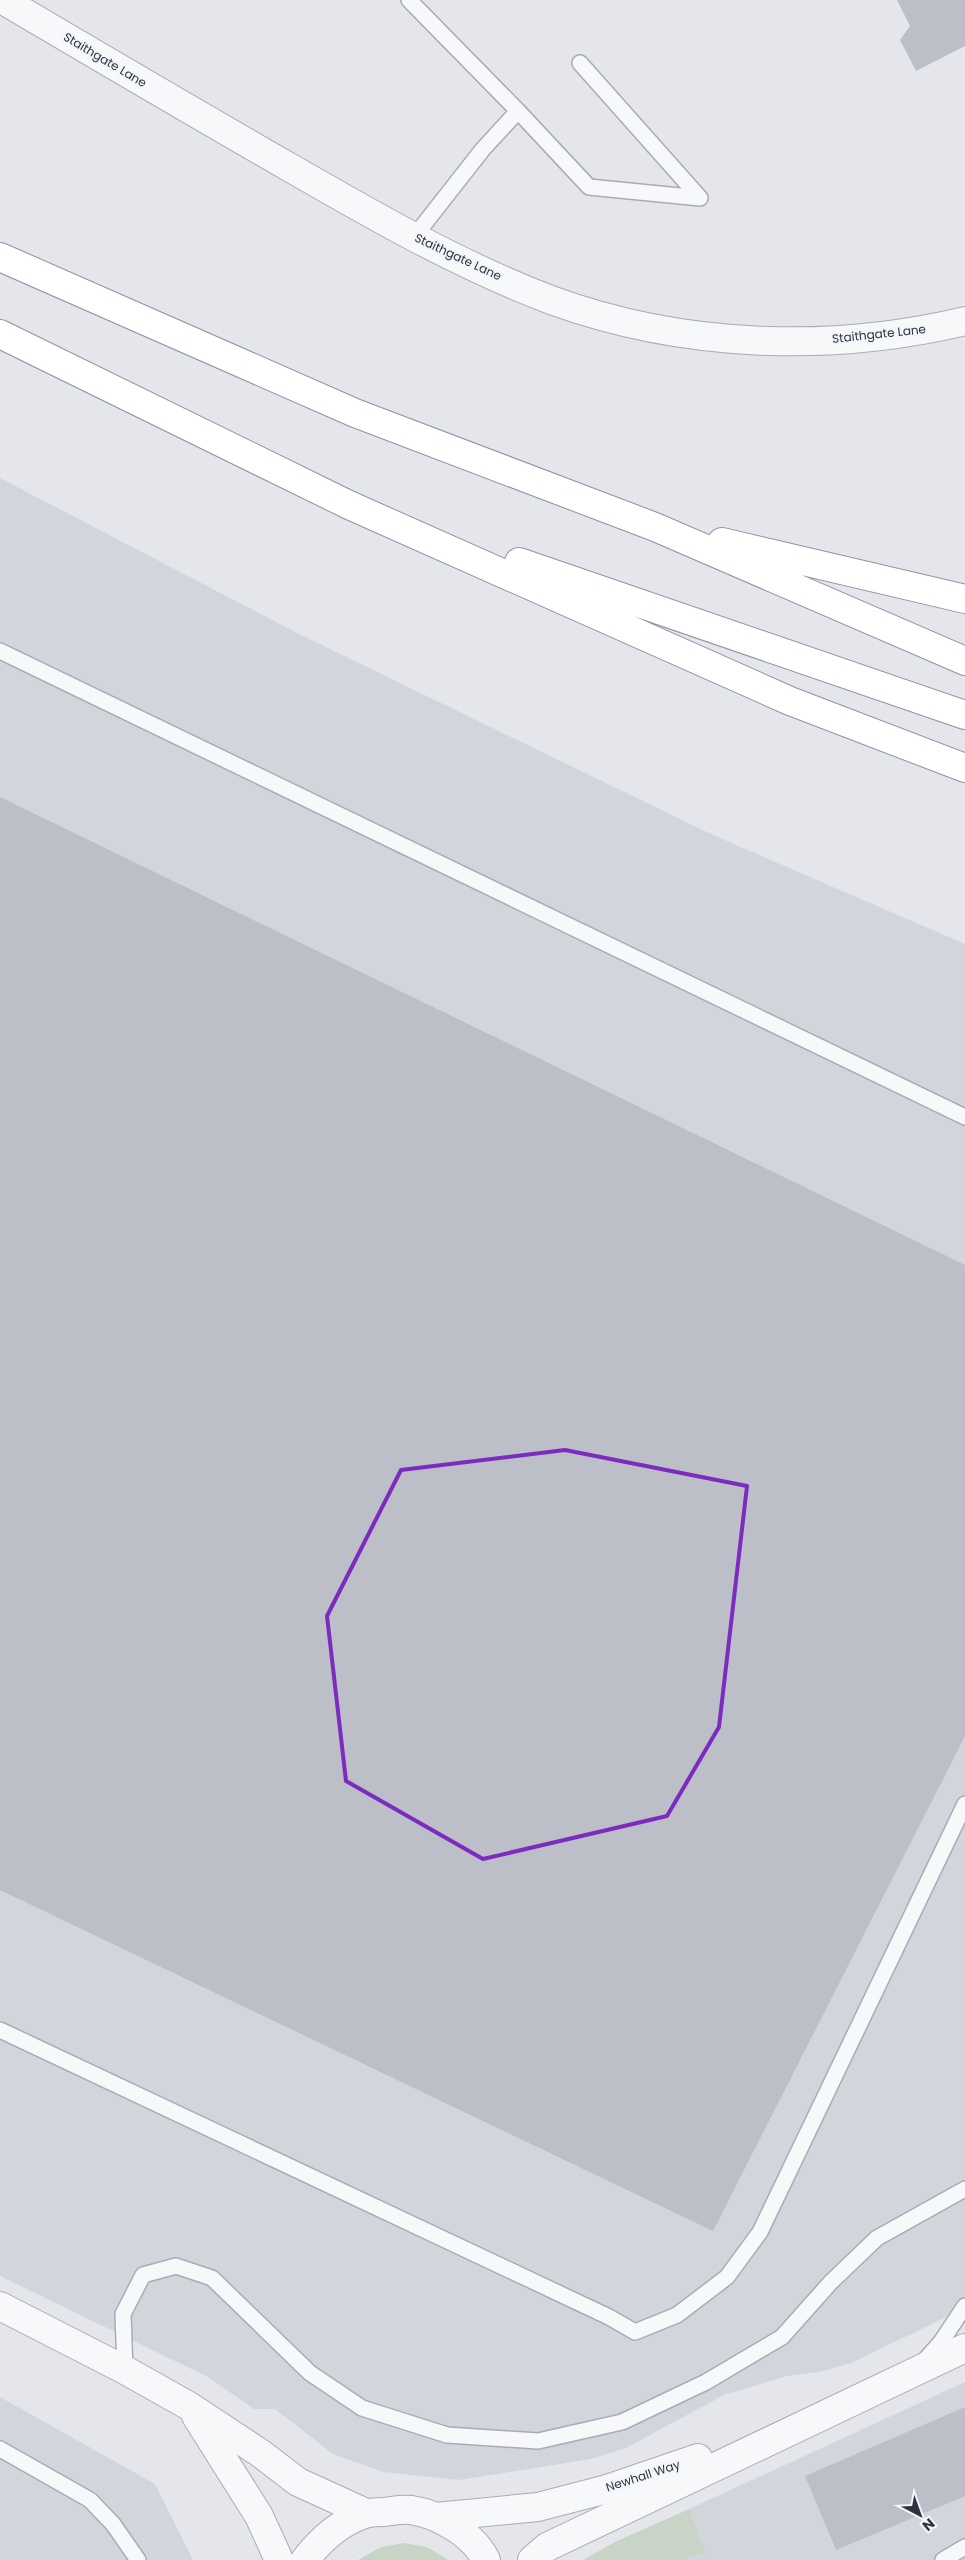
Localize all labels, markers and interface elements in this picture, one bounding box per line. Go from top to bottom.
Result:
street label: Staithgate Lane [61,28,150,91]
street label: Staithgate Lane [412,229,504,284]
street label: Staithgate Lane [831,320,927,347]
street label: Newhall Way [604,2455,682,2496]
north arrow [895,2490,945,2540]
text: N [918,2514,939,2536]

